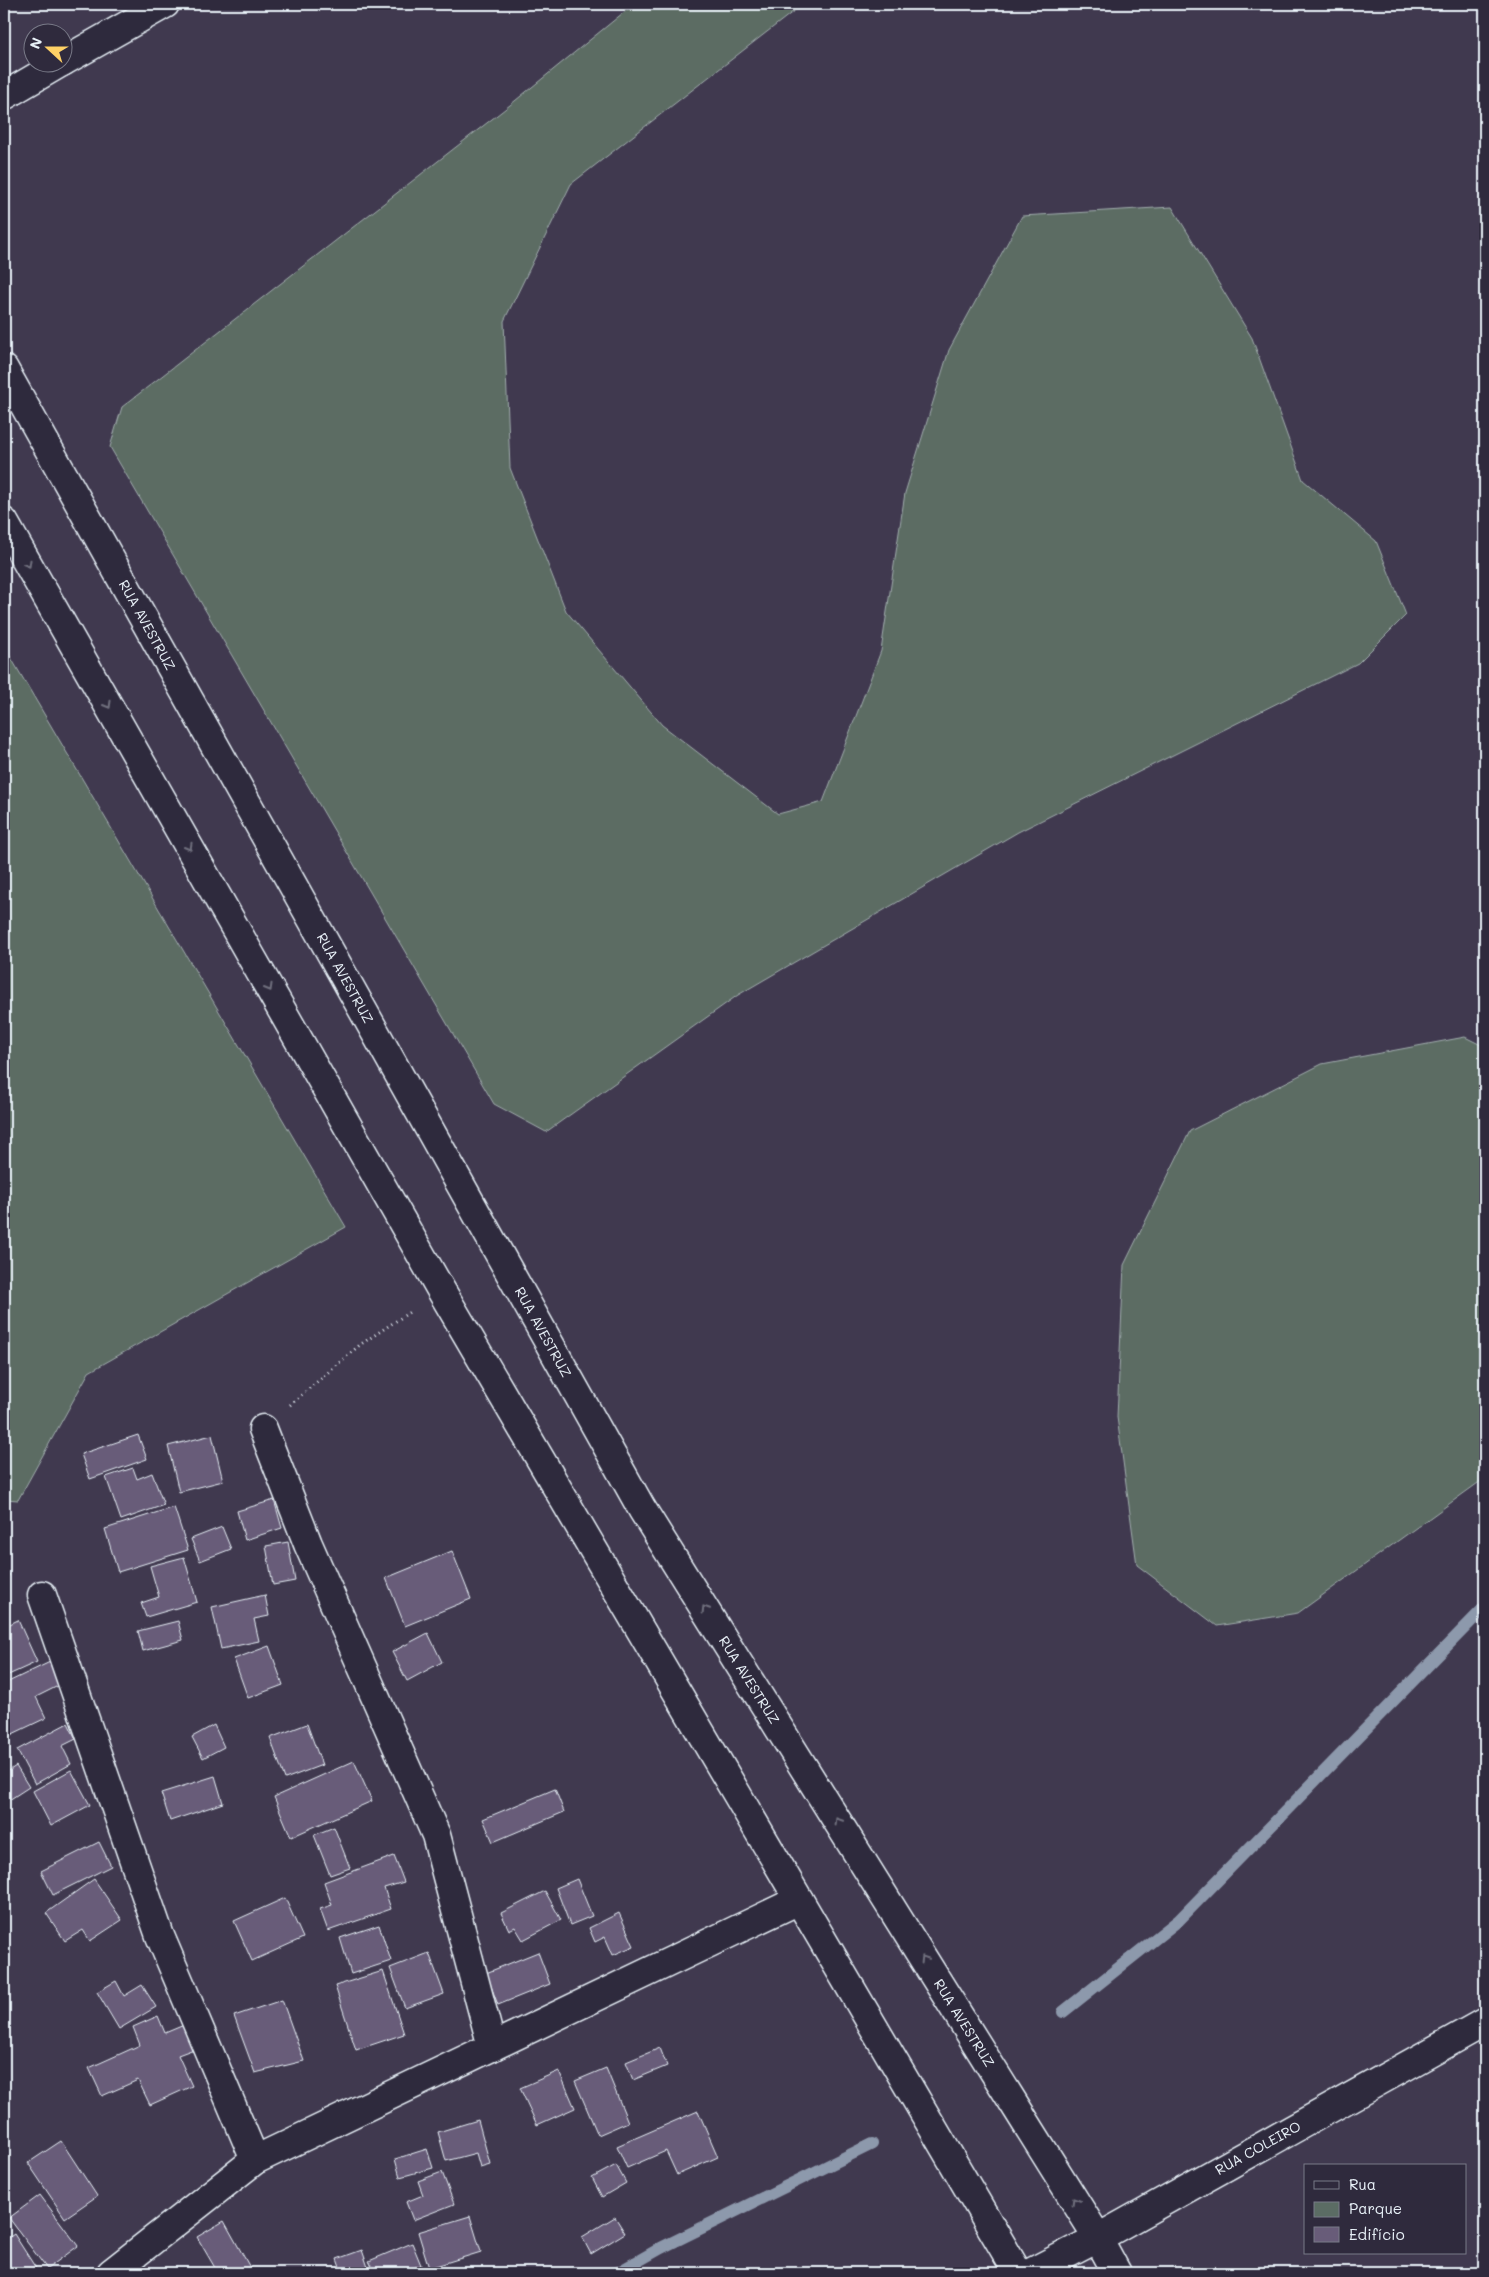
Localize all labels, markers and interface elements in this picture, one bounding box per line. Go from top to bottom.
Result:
north arrow [22,22,72,72]
text: N [25,35,46,52]
one-way arrow [22,559,32,568]
street label: RUA AVESTRUZ [115,576,180,673]
one-way arrow [102,700,112,709]
one-way arrow [182,841,192,850]
street label: RUA AVESTRUZ [313,929,378,1026]
one-way arrow [263,982,273,991]
street label: RUA AVESTRUZ [511,1283,576,1380]
one-way arrow [702,1606,711,1615]
street label: RUA AVESTRUZ [715,1632,784,1727]
one-way arrow [834,1818,844,1827]
one-way arrow [920,1956,930,1965]
street label: RUA AVESTRUZ [930,1975,999,2070]
street label: RUA COLEIRO [1212,2116,1304,2179]
legend [1304,2164,1466,2254]
text: Rua [1349,2174,1376,2194]
one-way arrow [1072,2197,1081,2206]
text: Parque [1349,2198,1402,2218]
text: Edifício [1349,2224,1405,2244]

